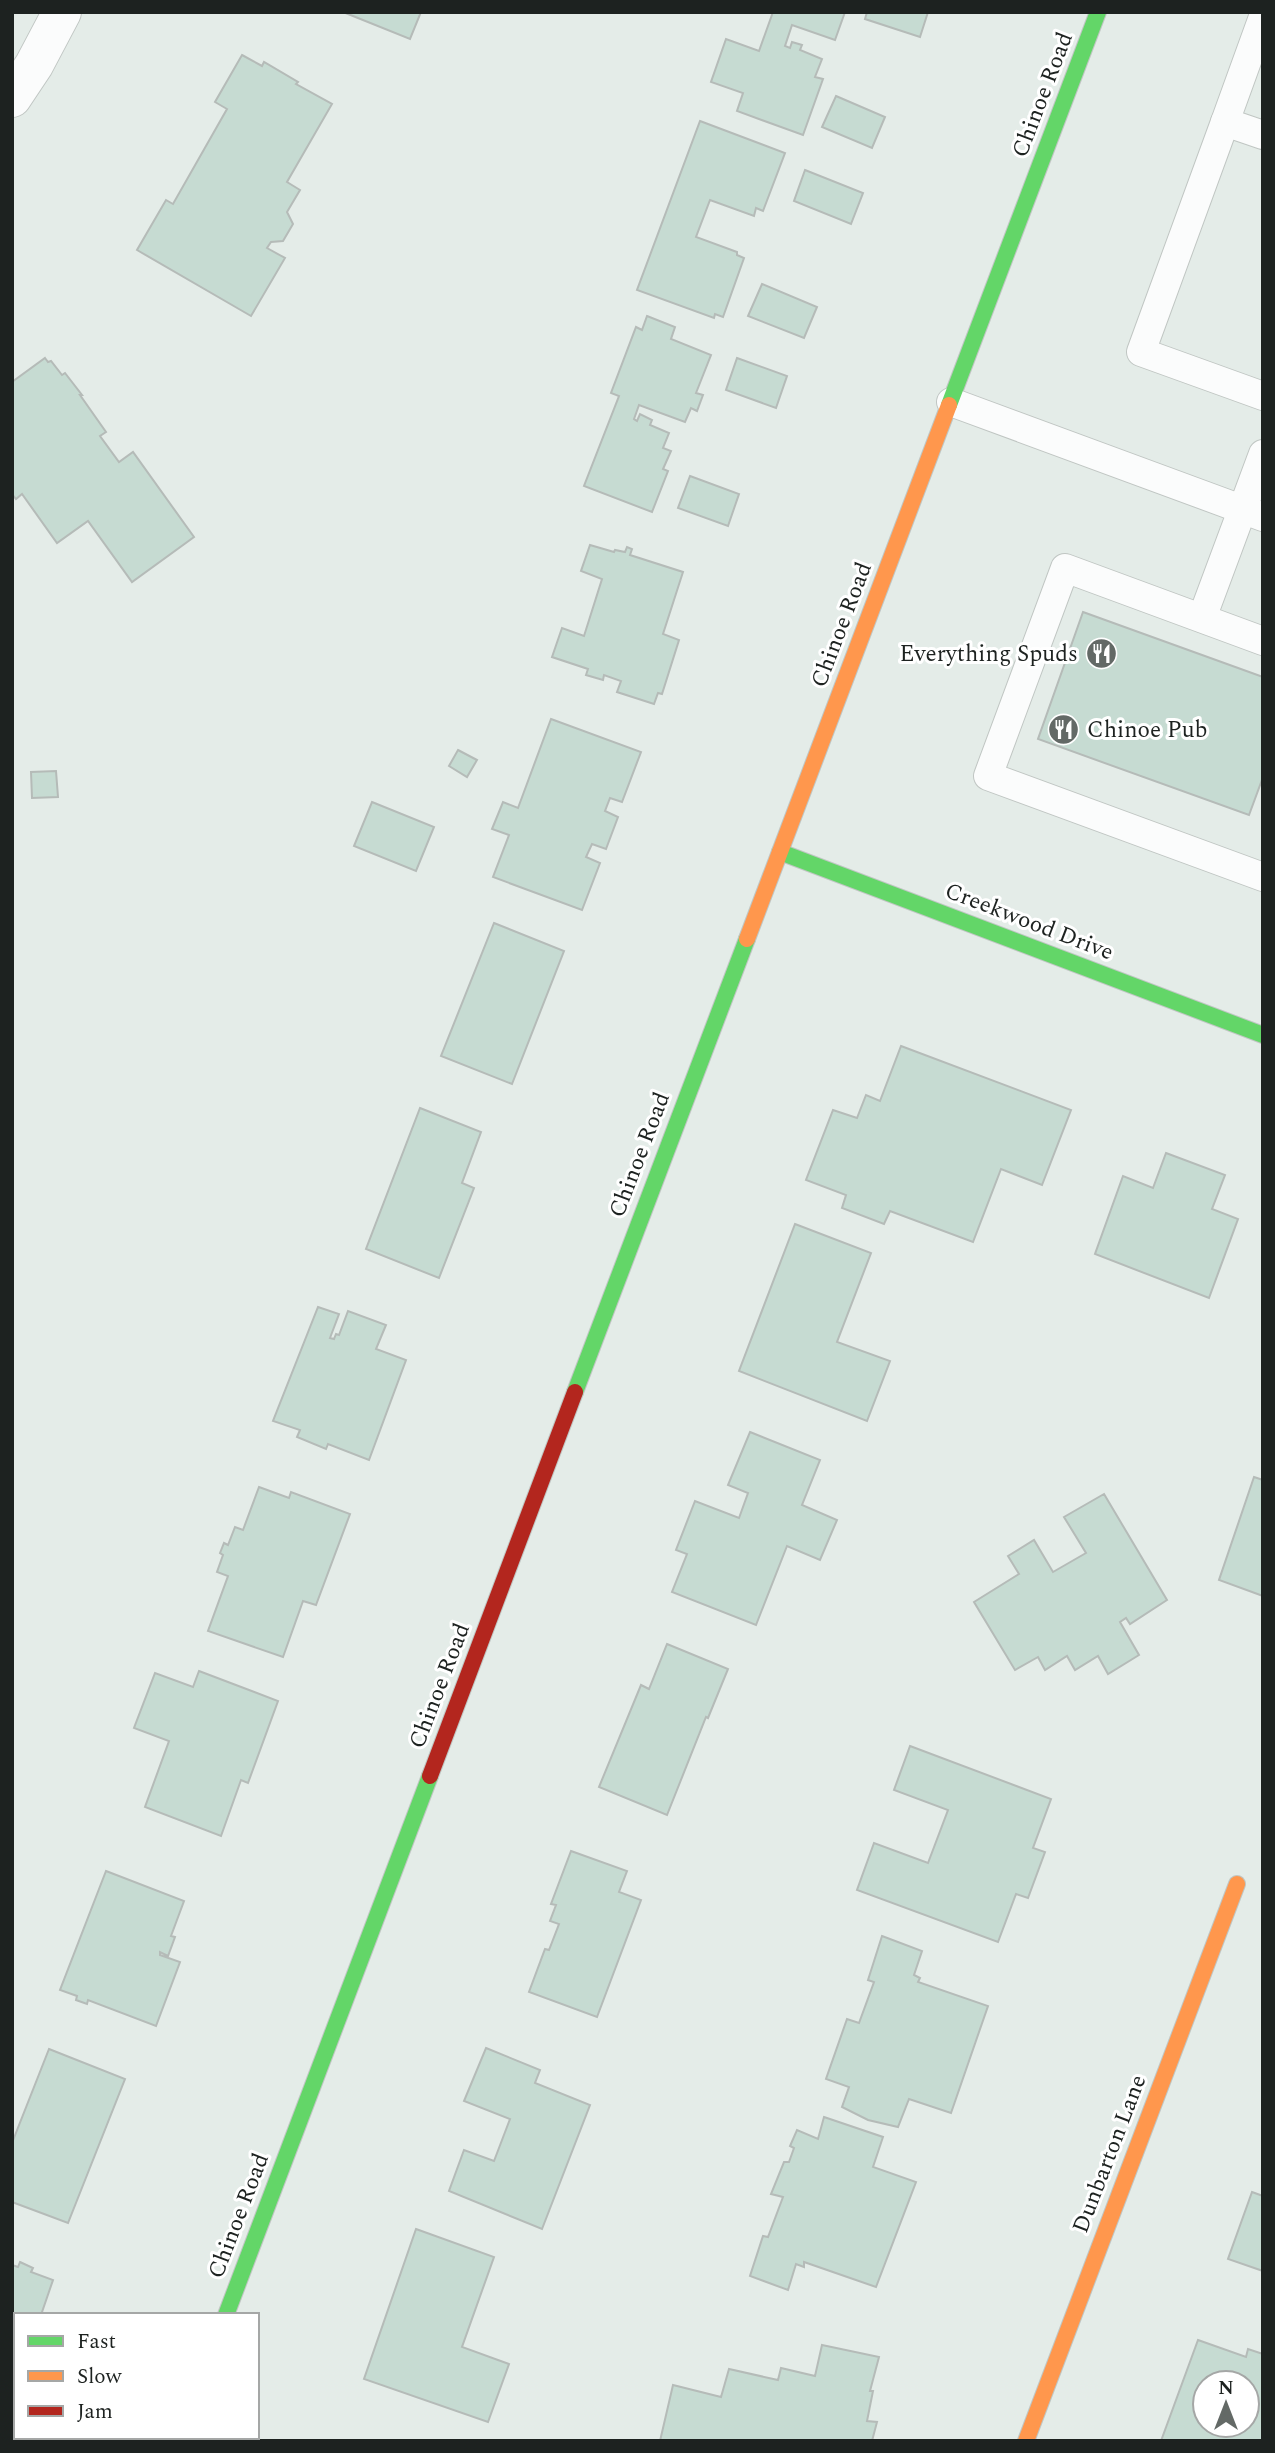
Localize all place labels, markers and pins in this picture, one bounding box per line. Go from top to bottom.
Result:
place label: Everything Spuds [900,637,1078,672]
restaurant icon: Everything Spuds [1084,637,1118,671]
restaurant icon: Chinoe Pub [1047,713,1081,747]
place label: Chinoe Pub [1087,713,1207,748]

